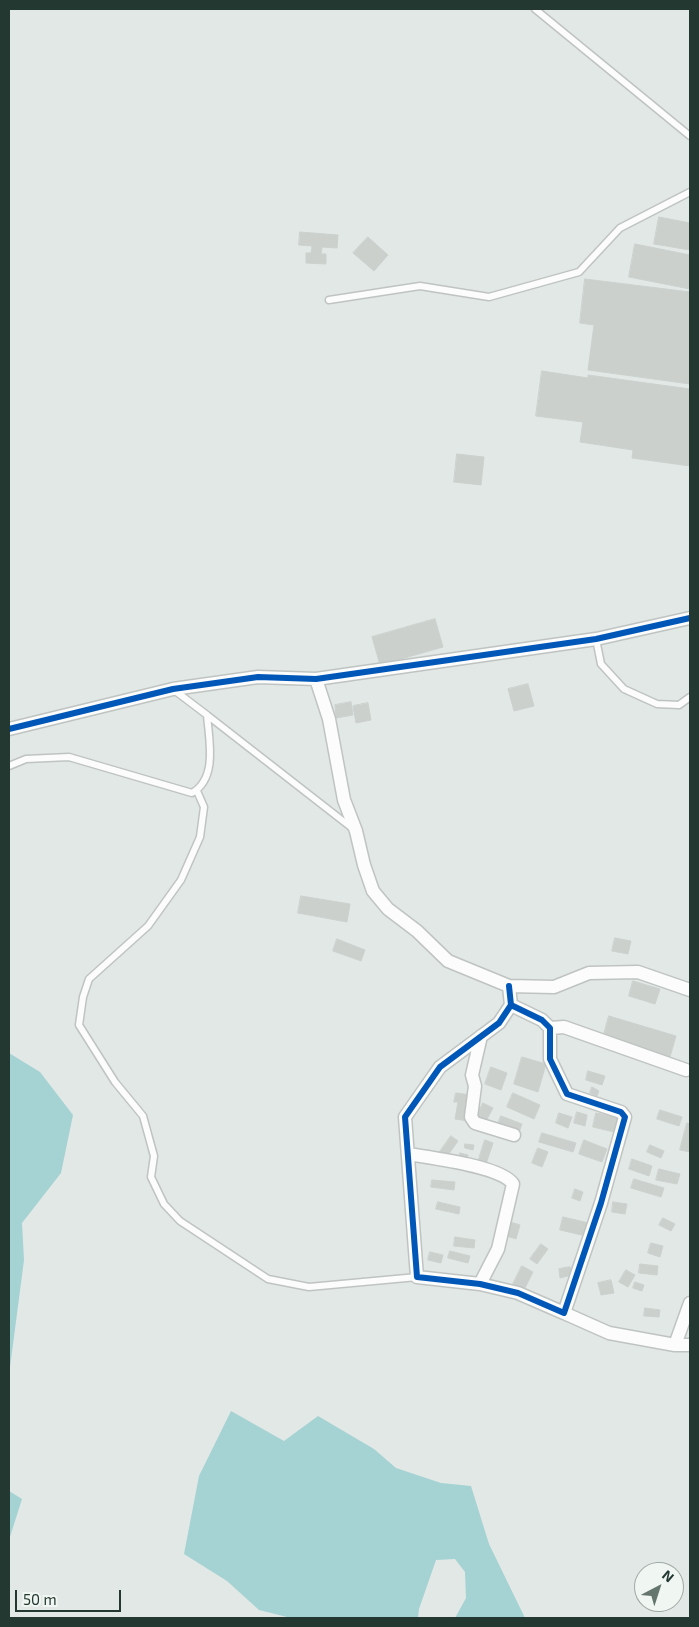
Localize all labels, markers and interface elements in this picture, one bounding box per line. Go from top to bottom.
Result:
north arrow [634,1562,684,1612]
text: N [659,1566,678,1586]
scale bar [18,1580,124,1612]
text: 50 m [23,1590,57,1608]

